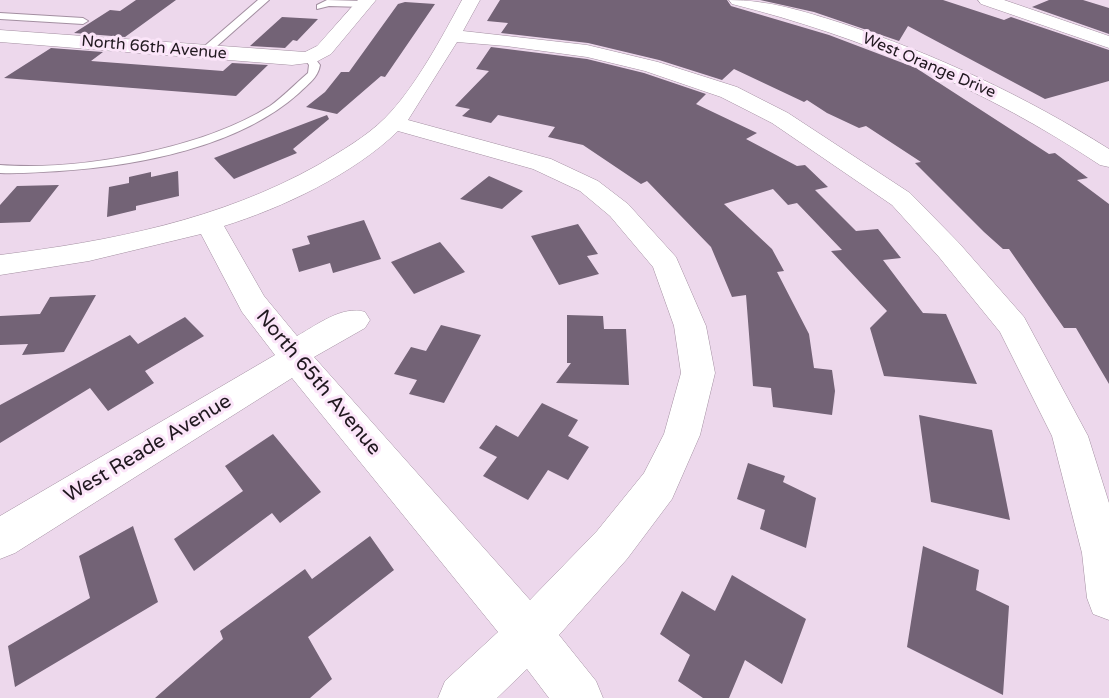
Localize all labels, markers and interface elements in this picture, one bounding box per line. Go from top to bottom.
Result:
street label: West Orange Drive [860,29,998,103]
street label: North 66th Avenue [81,32,227,64]
street label: North 65th Avenue [250,305,386,461]
street label: West Reade Avenue [60,390,236,508]

